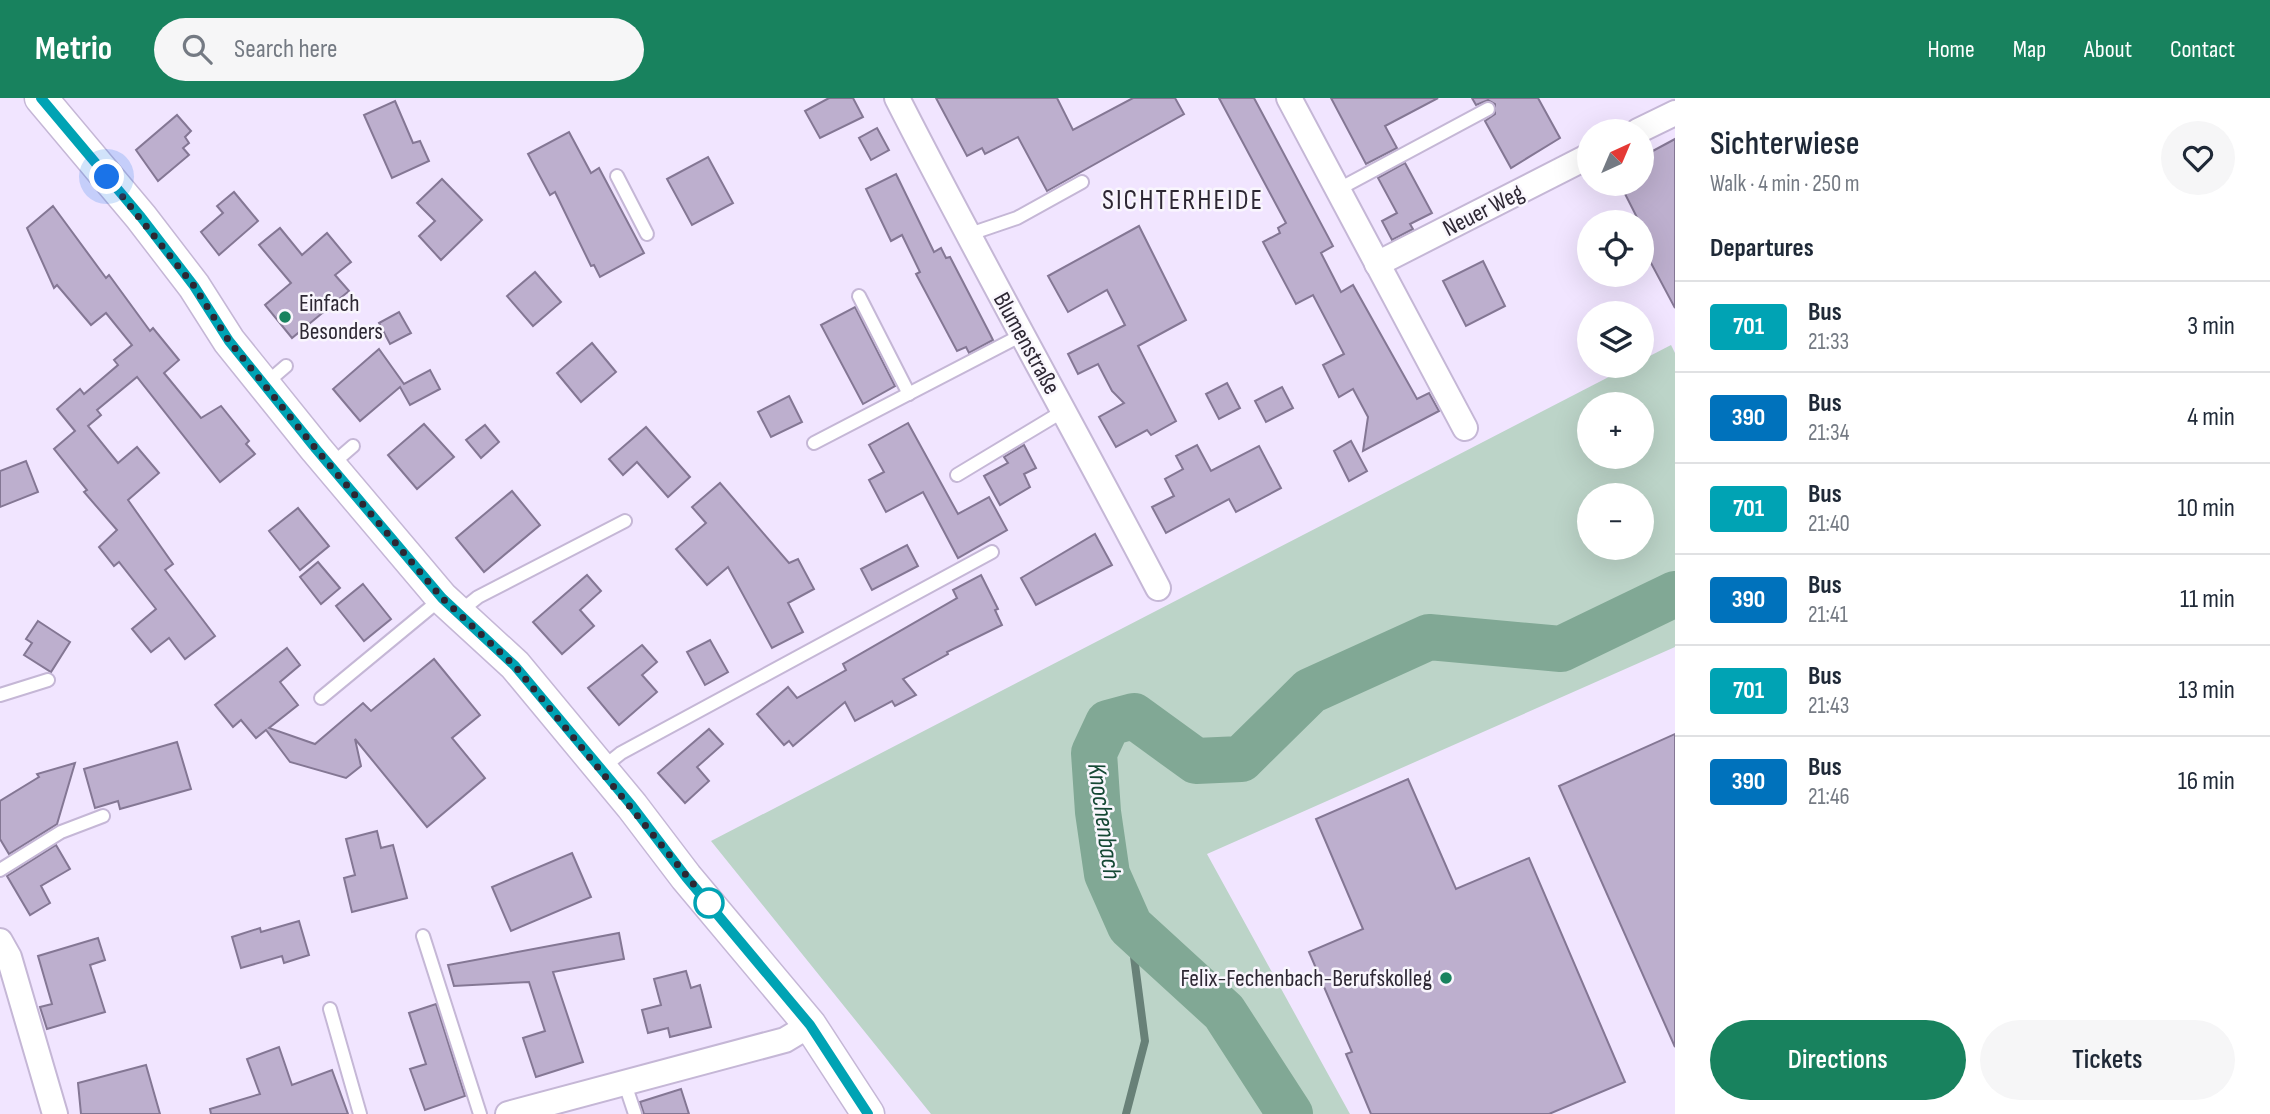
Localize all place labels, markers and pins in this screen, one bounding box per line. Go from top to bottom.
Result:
place label: Einfach Besonders [299,289,383,346]
marker: Einfach Besonders [277,309,293,325]
unlabelled marker [694,888,724,918]
place label: Felix-Fechenbach-Berufskolleg [1181,964,1432,993]
marker: Felix-Fechenbach-Berufskolleg [1438,970,1454,986]

